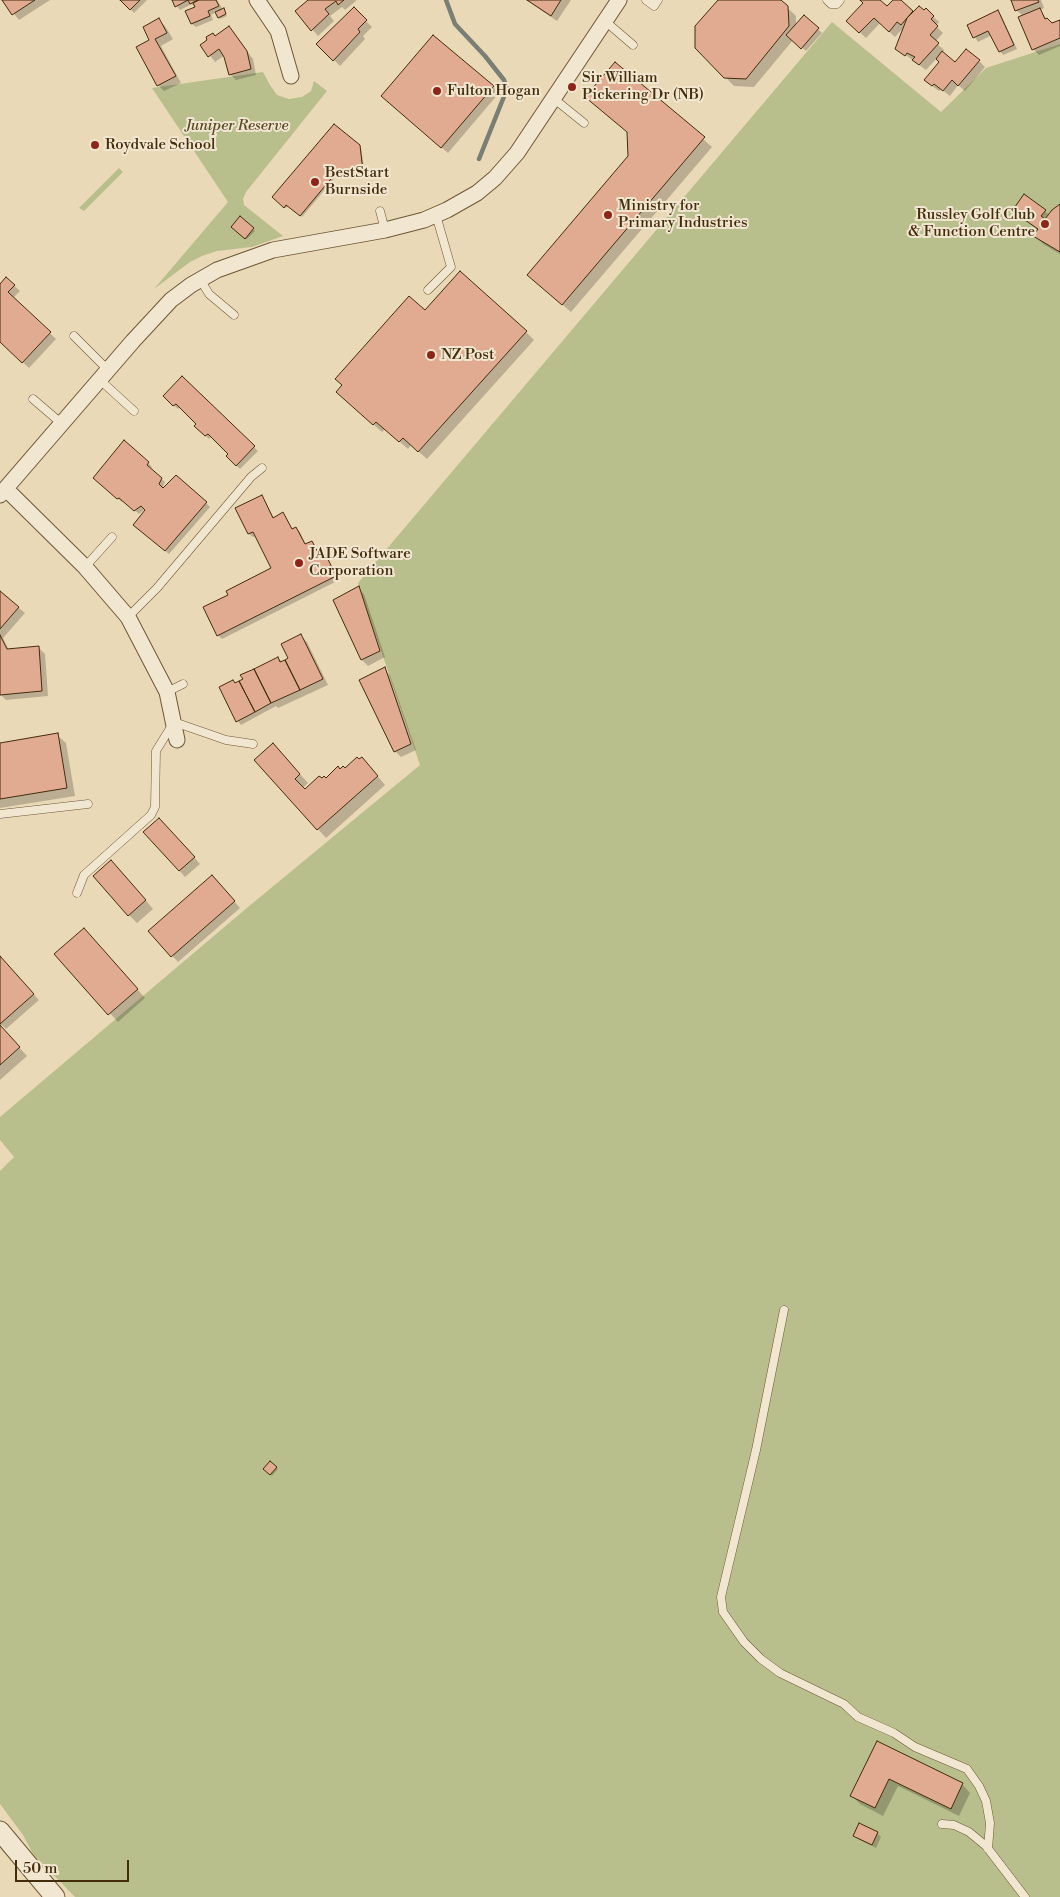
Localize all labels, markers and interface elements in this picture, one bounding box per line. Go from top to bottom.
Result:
place label: Sir William Pickering Dr (NB) [582,69,704,104]
marker: Sir William Pickering Dr (NB) [566,81,578,93]
place label: Fulton Hogan [447,82,540,100]
marker: Fulton Hogan [431,85,443,97]
park label: Juniper Reserve [186,117,288,135]
place label: Roydvale School [105,136,216,154]
marker: Roydvale School [89,139,101,151]
place label: BestStart Burnside [325,164,389,199]
marker: BestStart Burnside [309,176,321,188]
place label: Ministry for Primary Industries [618,197,748,232]
place label: Russley Golf Club & Function Centre [908,206,1035,241]
marker: Ministry for Primary Industries [602,209,614,221]
marker: Russley Golf Club & Function Centre [1039,218,1051,230]
place label: NZ Post [441,346,494,364]
marker: NZ Post [425,349,437,361]
place label: JADE Software Corporation [309,545,411,580]
marker: JADE Software Corporation [293,557,305,569]
scale bar [18,1850,131,1882]
text: 50 m [23,1859,57,1878]

